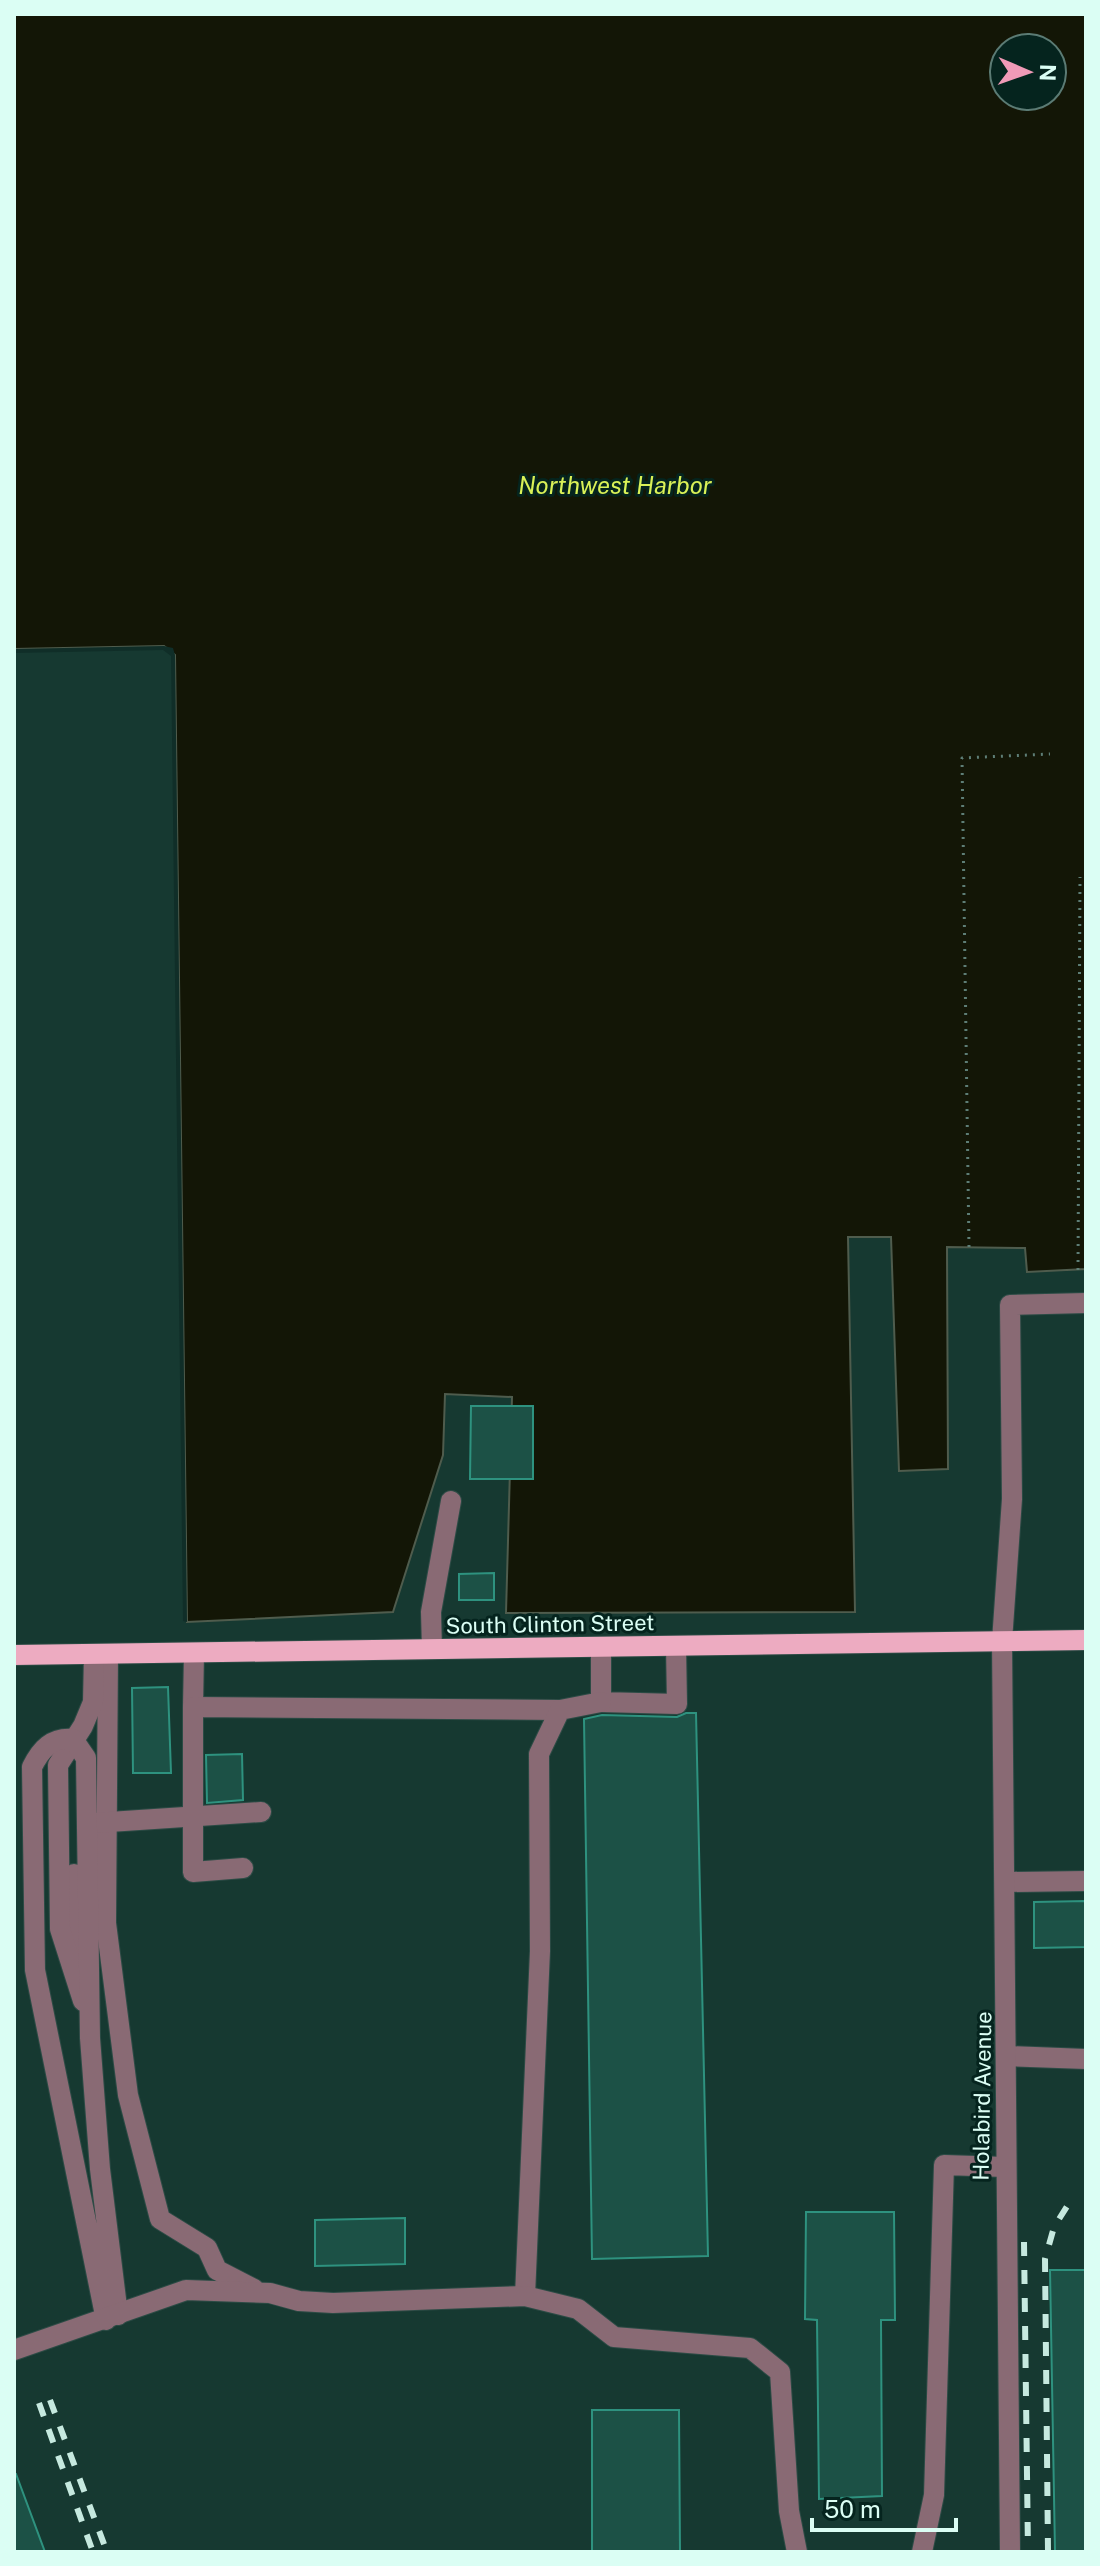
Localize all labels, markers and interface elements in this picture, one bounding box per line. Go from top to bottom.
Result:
north arrow [988,32,1068,112]
text: N [1035,64,1061,82]
water label: Northwest Harbor [518,471,713,499]
street label: South Clinton Street [445,1609,655,1639]
street label: Holabird Avenue [968,2011,996,2181]
scale bar [812,2482,956,2532]
text: 50 m [824,2495,881,2523]

